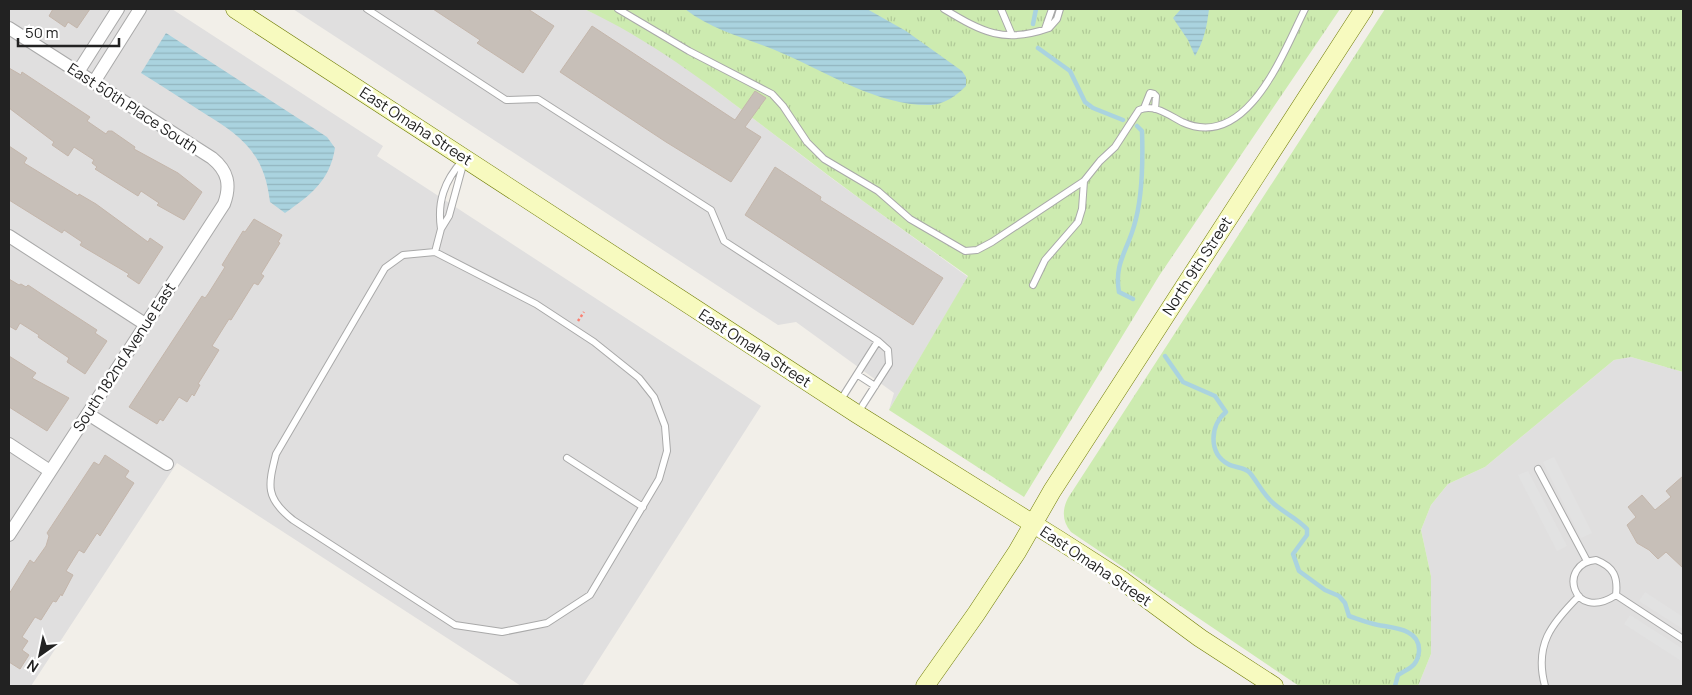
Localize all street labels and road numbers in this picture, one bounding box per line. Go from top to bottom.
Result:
street label: East 50th Place South [63,58,203,158]
street label: East Omaha Street [356,82,476,170]
street label: North 9th Street [1157,213,1237,319]
street label: South 182nd Avenue East [68,278,180,436]
street label: East Omaha Street [695,304,815,392]
street label: East Omaha Street [1036,521,1156,611]

